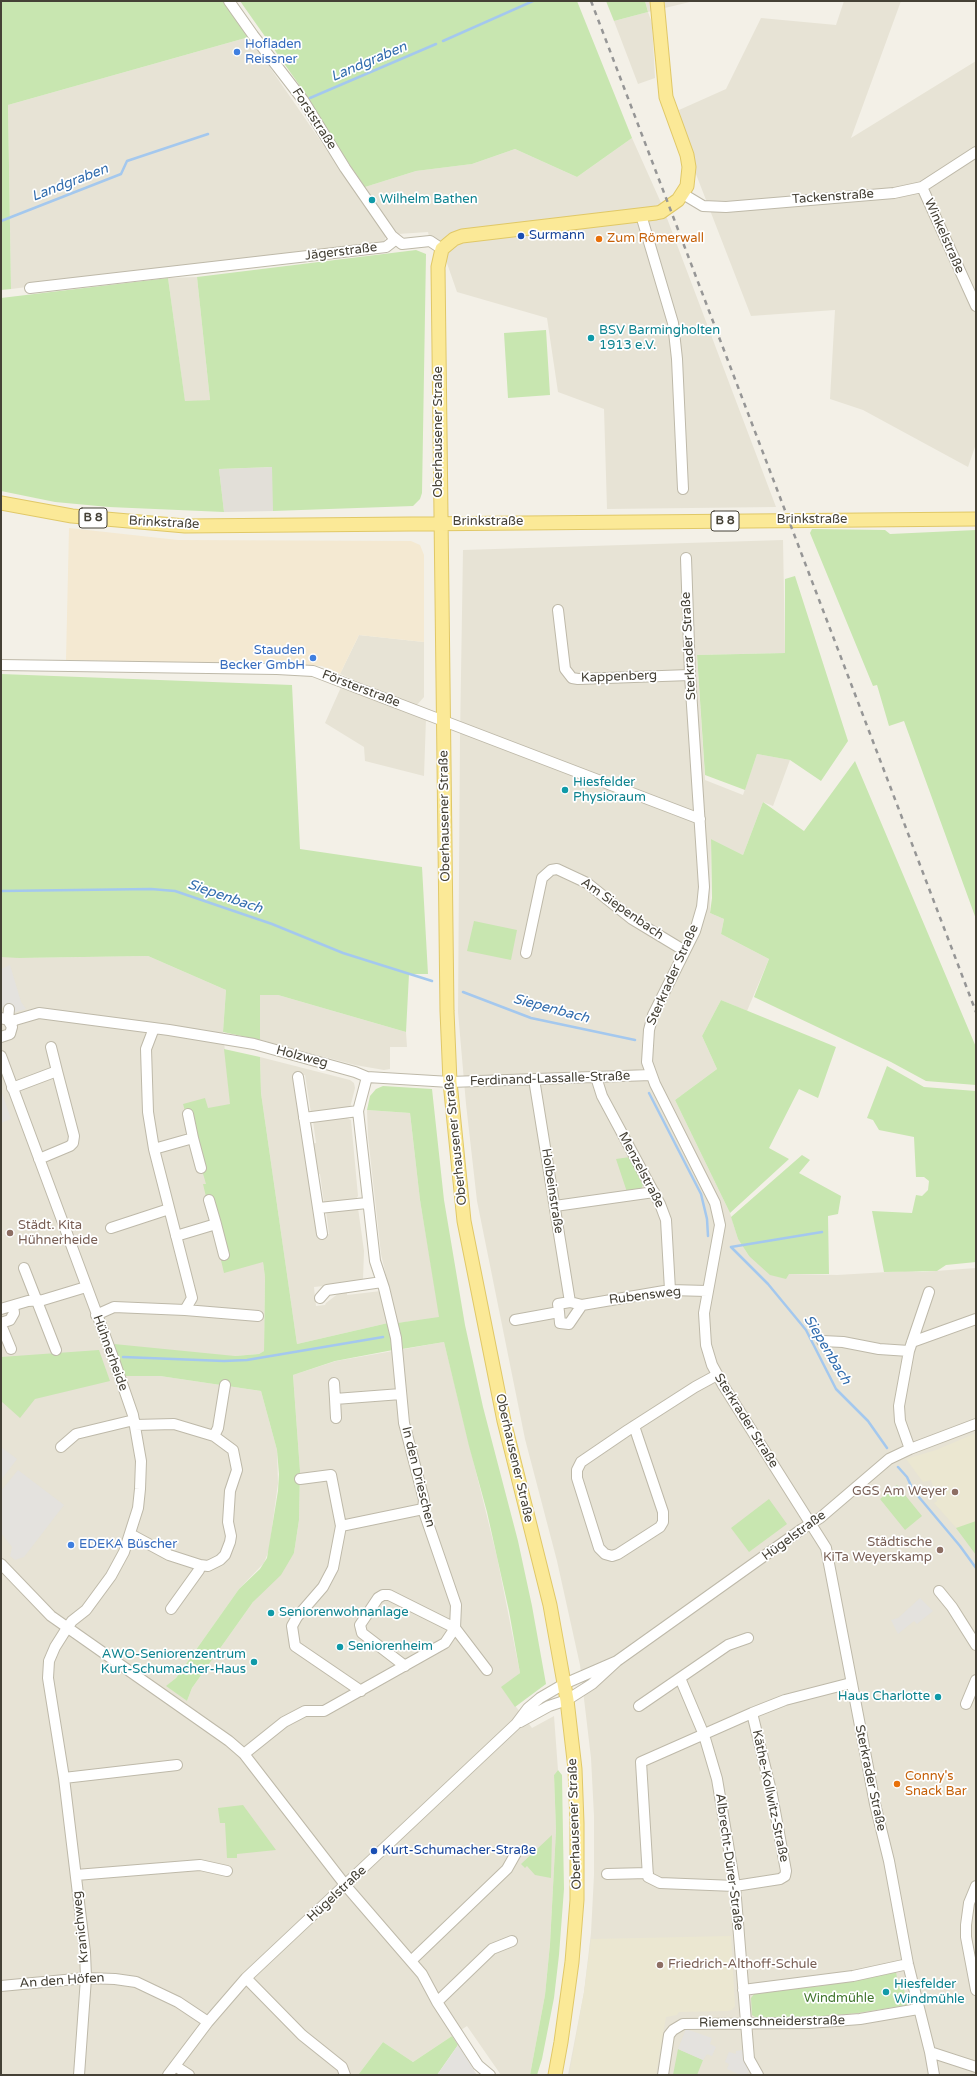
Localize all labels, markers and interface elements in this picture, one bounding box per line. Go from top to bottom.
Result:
place label: Hofladen Reissner [245,37,302,68]
water label: Landgraben [329,39,409,85]
marker: Hofladen Reissner [232,47,242,57]
street label: Forststraße [288,85,340,153]
water label: Landgraben [29,161,111,205]
street label: Tackenstraße [792,186,874,208]
place label: Wilhelm Bathen [380,192,478,208]
marker: Wilhelm Bathen [367,195,377,205]
street label: Winkelstraße [921,196,967,276]
place label: Surmann [529,228,585,244]
marker: Surmann [516,231,526,241]
place label: Zum Römerwall [607,231,704,247]
marker: Zum Römerwall [594,234,604,244]
street label: Jägerstraße [304,240,378,264]
place label: BSV Barmingholten 1913 e.V. [599,323,720,354]
marker: BSV Barmingholten 1913 e.V. [586,333,596,343]
street label: Oberhausener Straße [431,366,447,498]
road number: B 8 [79,508,107,528]
road number: B 8 [711,511,739,531]
street label: Brinkstraße [777,512,847,528]
street label: Brinkstraße [128,513,200,533]
street label: Brinkstraße [453,514,523,530]
street label: Sterkrader Straße [678,591,700,701]
place label: Stauden Becker GmbH [219,643,305,674]
marker: Stauden Becker GmbH [308,653,318,663]
street label: Försterstraße [320,667,402,711]
street label: Kappenberg [581,668,657,686]
street label: Oberhausener Straße [436,750,454,882]
place label: Hiesfelder Physioraum [573,775,646,806]
marker: Hiesfelder Physioraum [560,785,570,795]
street label: Am Siepenbach [578,875,666,943]
water label: Siepenbach [185,876,265,918]
street label: Sterkrader Straße [644,922,702,1028]
water label: Siepenbach [511,991,591,1027]
street label: Holzweg [274,1043,330,1071]
street label: Ferdinand-Lassalle-Straße [470,1068,630,1090]
street label: Oberhausener Straße [441,1074,471,1206]
street label: Menzelstraße [615,1130,667,1210]
street label: Holbeinstraße [538,1147,566,1235]
place label: Städt. Kita Hühnerheide [18,1218,98,1249]
marker: Städt. Kita Hühnerheide [5,1228,15,1238]
street label: Rubensweg [608,1284,682,1308]
water label: Siepenbach [800,1312,854,1388]
street label: Hühnerheide [89,1313,131,1393]
street label: Sterkrader Straße [711,1371,781,1471]
street label: Oberhausener Straße [492,1392,536,1524]
street label: In den Drieschen [398,1425,438,1529]
place label: GGS Am Weyer [852,1484,947,1500]
marker: GGS Am Weyer [950,1487,960,1497]
street label: Hügelstraße [759,1508,829,1564]
place label: Städtische KiTa Weyerskamp [823,1535,932,1566]
place label: EDEKA Büscher [79,1537,177,1553]
marker: EDEKA Büscher [66,1540,76,1550]
marker: Städtische KiTa Weyerskamp [935,1545,945,1555]
place label: Seniorenwohnanlage [279,1605,409,1621]
marker: Seniorenwohnanlage [266,1608,276,1618]
place label: Seniorenheim [348,1639,433,1655]
marker: Seniorenheim [335,1642,345,1652]
place label: AWO-Seniorenzentrum Kurt-Schumacher-Haus [101,1647,246,1678]
marker: AWO-Seniorenzentrum Kurt-Schumacher-Haus [249,1657,259,1667]
place label: Haus Charlotte [838,1689,930,1705]
marker: Haus Charlotte [933,1692,943,1702]
street label: Sterkrader Straße [851,1723,889,1833]
street label: Käthe-Kollwitz-Straße [748,1728,792,1864]
street label: Oberhausener Straße [565,1758,585,1890]
place label: Conny's Snack Bar [905,1769,967,1800]
marker: Conny's Snack Bar [892,1779,902,1789]
street label: Albrecht-Dürer-Straße [712,1793,746,1931]
place label: Kurt-Schumacher-Straße [382,1843,536,1859]
marker: Kurt-Schumacher-Straße [369,1846,379,1856]
street label: Hügelstraße [304,1863,370,1925]
street label: Kranichweg [69,1890,93,1964]
place label: Friedrich-Althoff-Schule [668,1957,817,1973]
marker: Friedrich-Althoff-Schule [655,1960,665,1970]
street label: An den Höfen [19,1970,105,1992]
place label: Hiesfelder Windmühle [894,1977,965,2008]
marker: Hiesfelder Windmühle [881,1987,891,1997]
park label: Windmühle [804,1991,874,2007]
street label: Riemenschneiderstraße [699,2013,845,2031]

